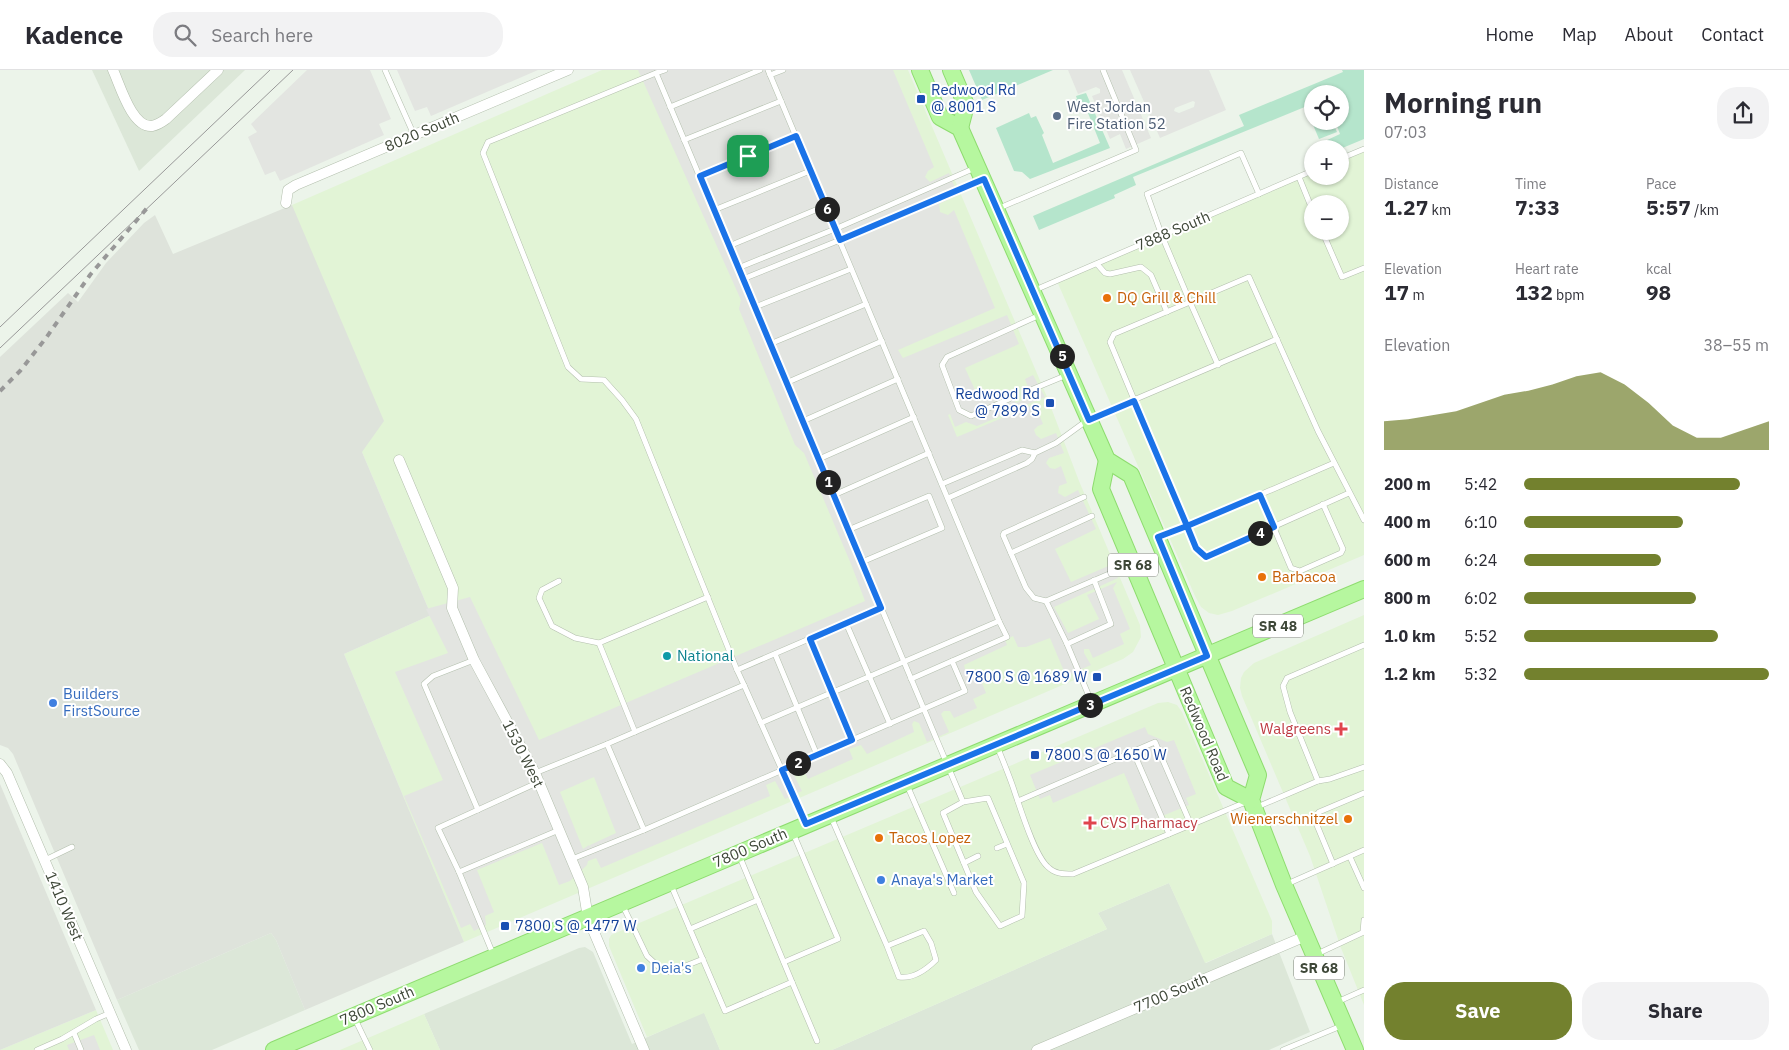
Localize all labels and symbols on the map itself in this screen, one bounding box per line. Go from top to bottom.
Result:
place label: Redwood Rd @ 8001 S [931,80,1016,116]
marker: Redwood Rd @ 8001 S [915,93,927,105]
place label: West Jordan Fire Station 52 [1067,97,1166,133]
street label: 8020 South [382,107,462,156]
marker: West Jordan Fire Station 52 [1051,110,1063,122]
pin [727,135,769,177]
pin: 6 [814,196,840,222]
street label: 7888 South [1133,206,1213,255]
place label: DQ Grill & Chill [1117,288,1216,307]
marker: DQ Grill & Chill [1101,292,1113,304]
pin: 5 [1050,344,1074,368]
place label: Redwood Rd @ 7899 S [955,384,1040,420]
marker: Redwood Rd @ 7899 S [1044,397,1056,409]
pin: 1 [816,470,840,494]
pin: 4 [1248,520,1272,546]
road number: SR 68 [1108,554,1158,576]
place label: Barbacoa [1272,567,1336,586]
marker: Barbacoa [1256,571,1268,583]
road number: SR 48 [1253,614,1303,638]
place label: National [677,646,734,665]
marker: National [661,650,673,662]
place label: 7800 S @ 1689 W [965,667,1088,686]
marker: 7800 S @ 1689 W [1091,671,1103,683]
street label: Redwood Road [1176,683,1233,784]
place label: Builders FirstSource [63,684,140,720]
pin: 3 [1078,692,1102,718]
marker: Builders FirstSource [47,697,59,709]
street label: 1530 West [498,717,549,791]
place label: Walgreens [1260,719,1331,738]
marker: Walgreens [1335,723,1347,735]
place label: 7800 S @ 1650 W [1045,745,1167,764]
marker: 7800 S @ 1650 W [1029,749,1041,761]
pin: 2 [786,750,810,776]
place label: Wienerschnitzel [1230,809,1338,828]
place label: CVS Pharmacy [1100,813,1198,832]
marker: Wienerschnitzel [1342,813,1354,825]
marker: CVS Pharmacy [1084,817,1096,829]
street label: 7800 South [710,823,790,872]
place label: Tacos Lopez [889,828,971,847]
marker: Tacos Lopez [873,832,885,844]
street label: 1410 West [41,868,88,943]
place label: Anaya's Market [891,870,993,889]
marker: Anaya's Market [875,874,887,886]
place label: 7800 S @ 1477 W [515,916,637,935]
marker: 7800 S @ 1477 W [499,920,511,932]
road number: SR 68 [1294,956,1344,980]
place label: Deia's [651,958,692,977]
marker: Deia's [635,962,647,974]
street label: 7700 South [1131,968,1211,1017]
street label: 7800 South [337,981,417,1030]

